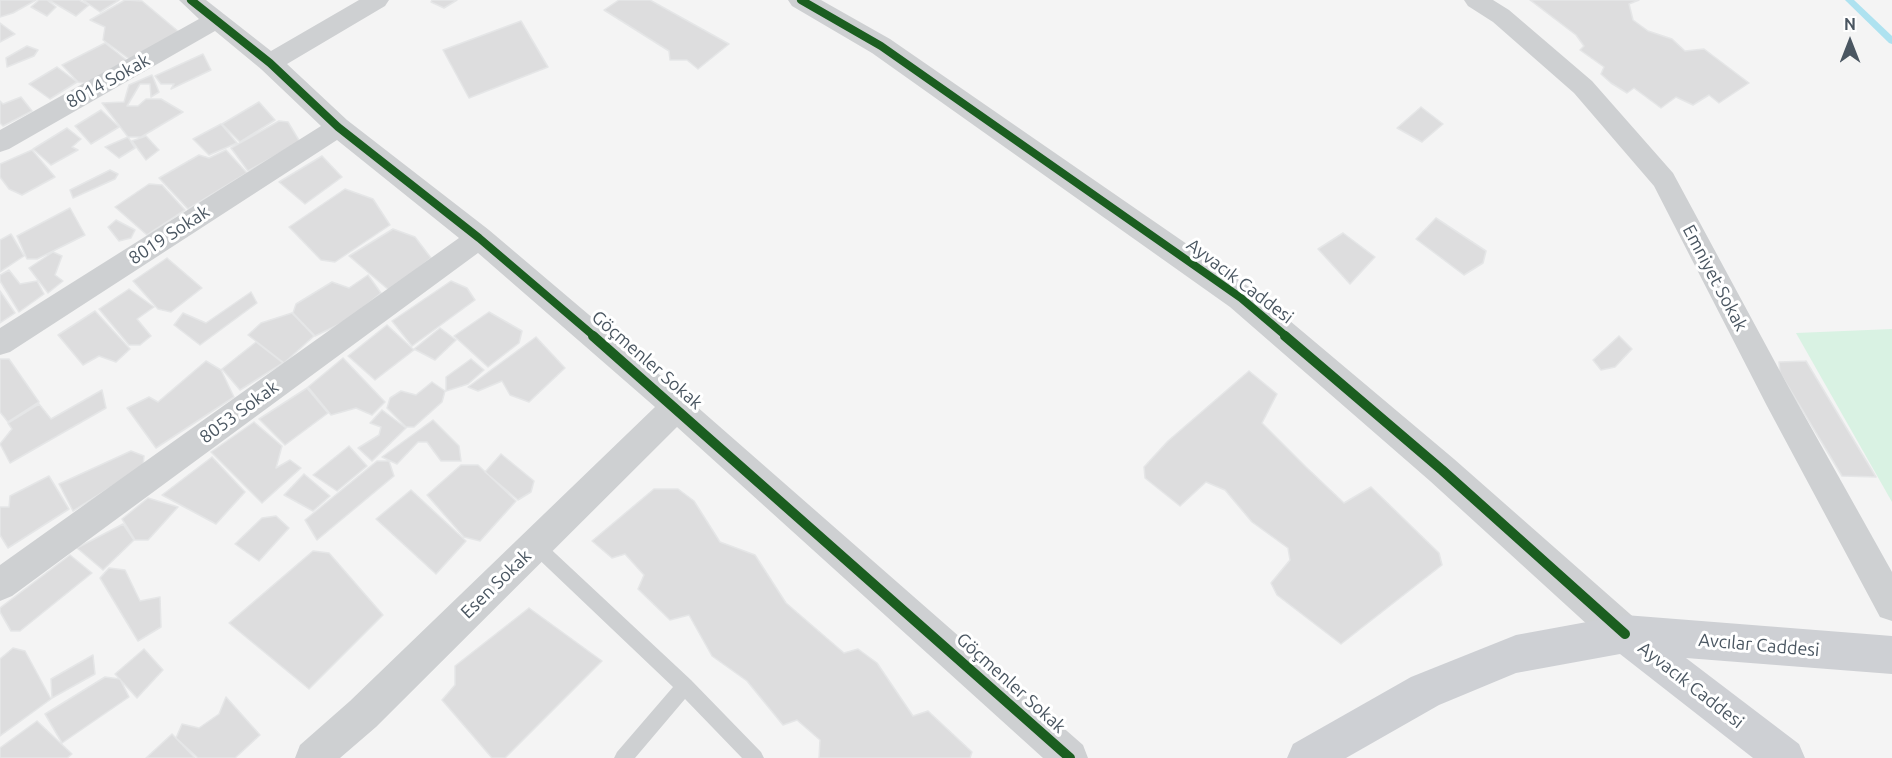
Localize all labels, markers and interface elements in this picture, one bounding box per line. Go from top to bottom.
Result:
north arrow [1820,12,1880,72]
text: N [1844,15,1856,33]
street label: 8014 Sokak [62,49,154,113]
street label: 8019 Sokak [124,201,214,269]
street label: Emniyet Sokak [1678,221,1752,335]
street label: Ayvacık Caddesi [1182,234,1298,328]
street label: Göçmenler Sokak [587,306,707,414]
street label: 8053 Sokak [195,376,283,448]
street label: Esen Sokak [456,545,536,623]
street label: Göçmenler Sokak [952,628,1070,738]
street label: Avcılar Caddesi [1698,629,1820,661]
street label: Ayvacık Caddesi [1634,637,1748,733]

